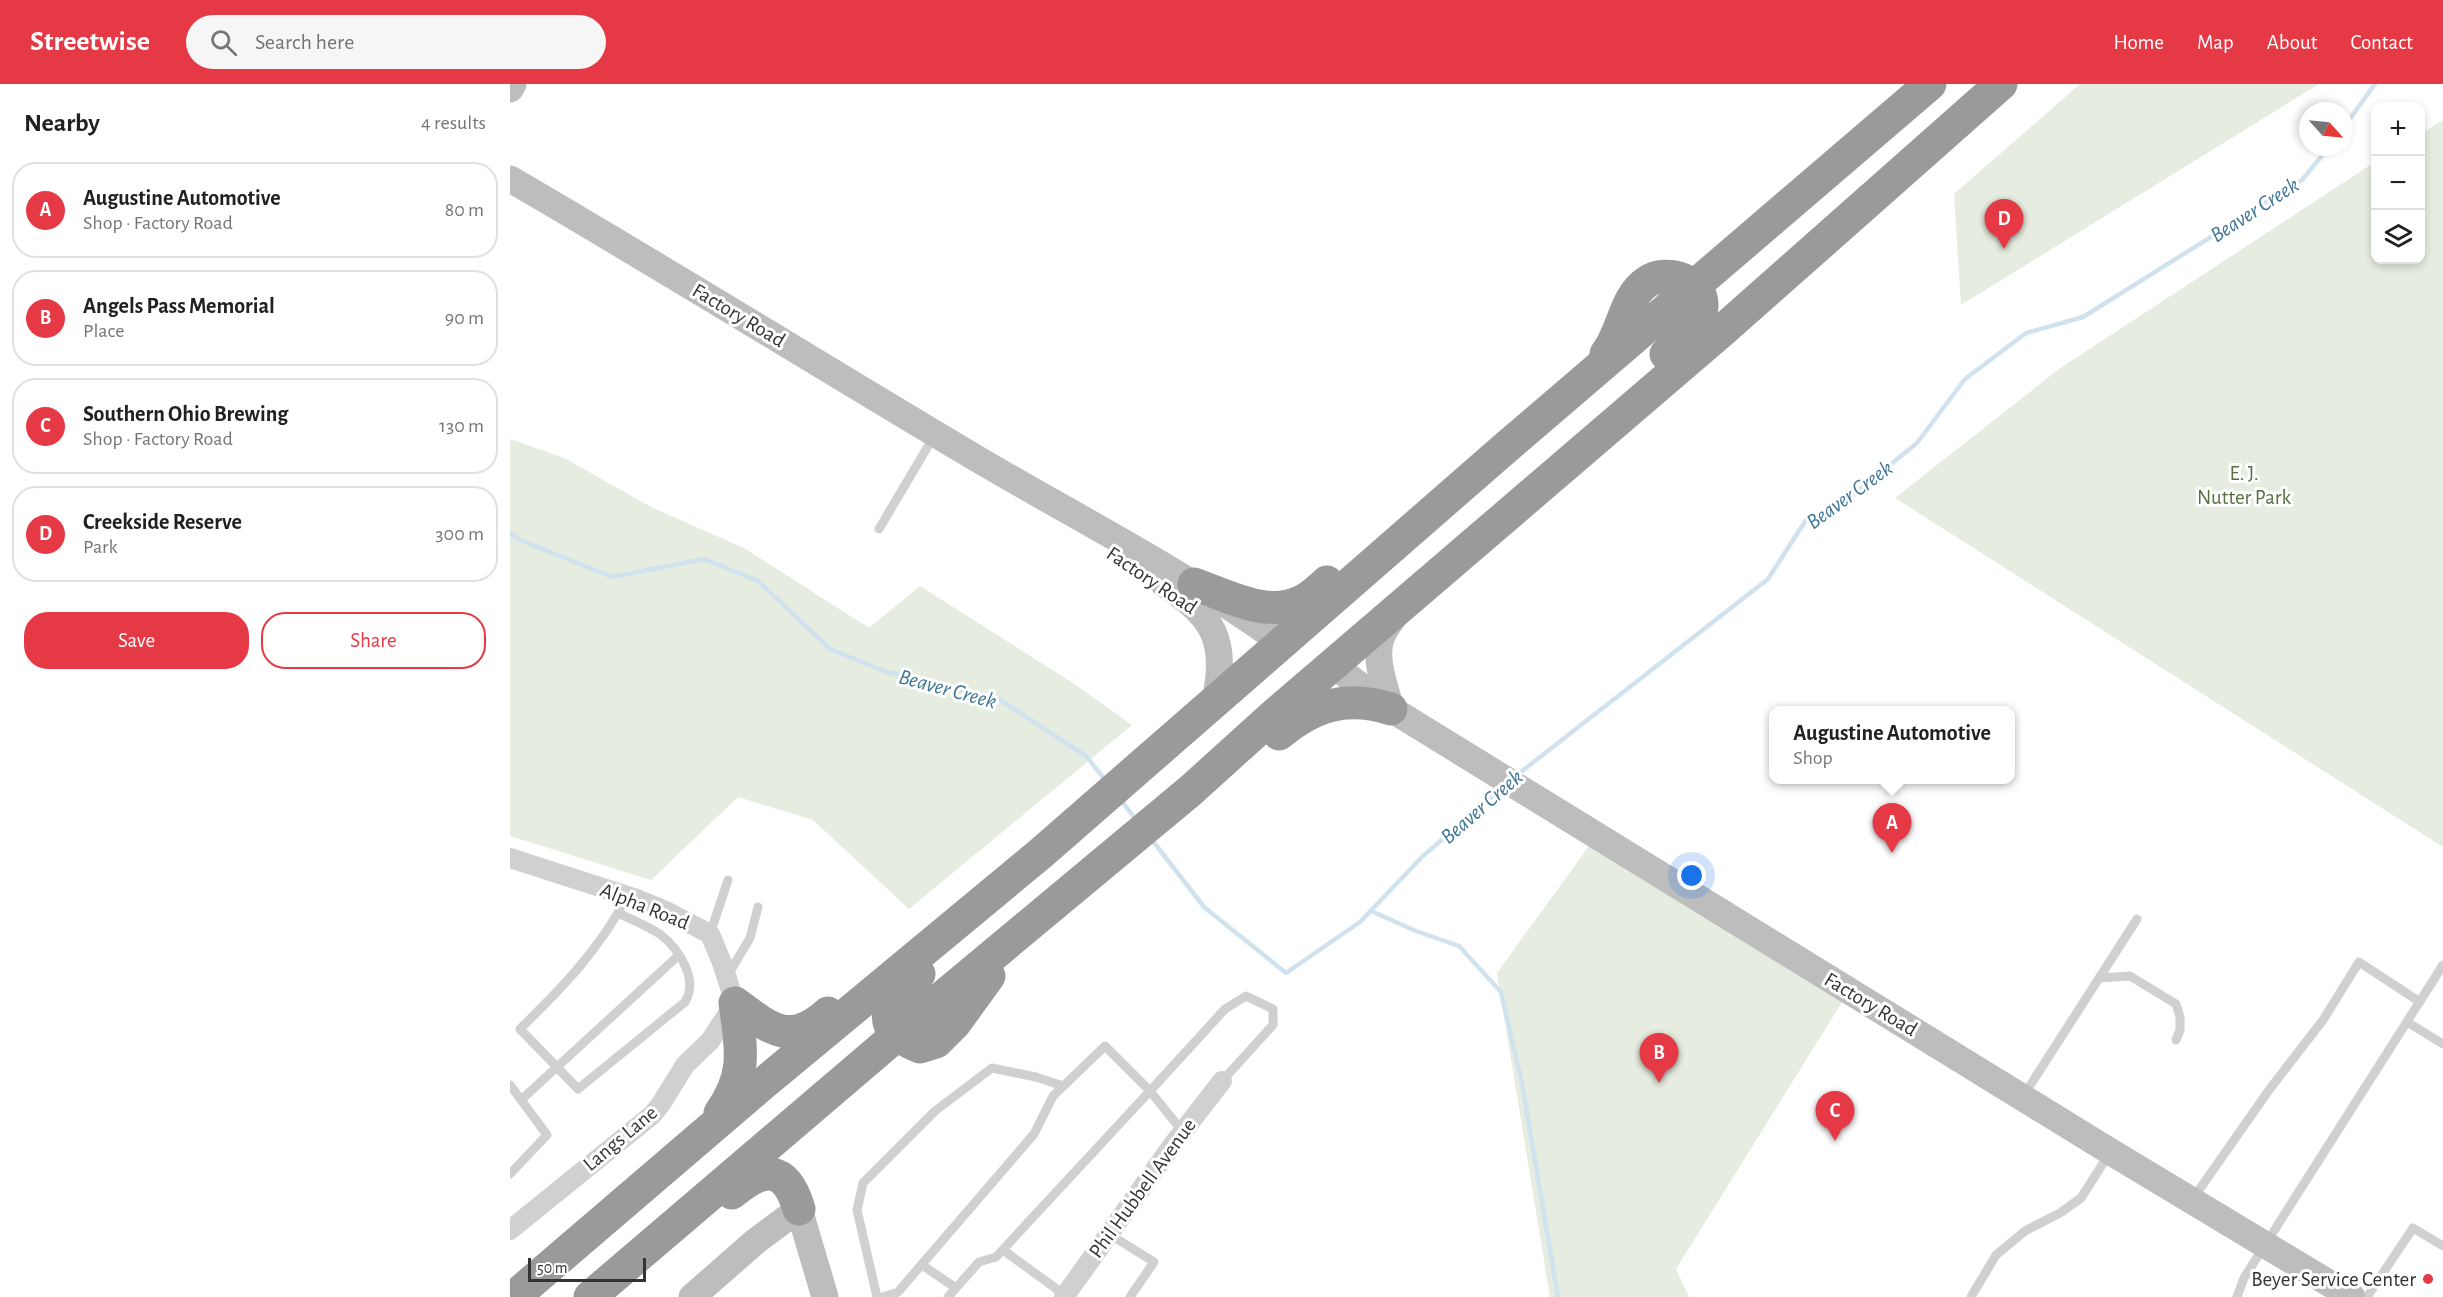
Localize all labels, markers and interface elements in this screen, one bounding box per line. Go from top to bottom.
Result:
search box [186,15,606,69]
icon: search [207,26,240,59]
text: Streetwise [30,28,150,56]
text: Search here [255,31,354,53]
text: Home [2113,32,2164,53]
text: Map [2197,32,2234,53]
text: About [2267,32,2317,53]
text: Contact [2350,32,2413,53]
north arrow [2299,102,2353,156]
map controls [2371,102,2425,264]
button: + [2371,102,2425,156]
text: Nearby [24,110,100,136]
text: 4 results [421,113,486,133]
button: − [2371,156,2425,210]
water label: Beaver Creek [2206,173,2303,246]
text: Augustine Automotive [83,187,281,209]
text: A [40,200,52,220]
text: 80 m [445,200,484,220]
pin: D [1984,200,2024,249]
button: layers [2371,210,2425,264]
text: Shop · Factory Road [83,213,233,233]
street label: Factory Road [689,280,789,351]
text: Angels Pass Memorial [83,295,275,317]
text: B [40,308,51,328]
text: 90 m [445,308,484,328]
text: Place [83,321,124,341]
text: Southern Ohio Brewing [83,403,288,425]
text: C [40,416,51,436]
text: 130 m [439,416,484,436]
text: Shop · Factory Road [83,429,233,449]
water label: Beaver Creek [1803,456,1897,533]
park label: E. J. Nutter Park [2197,463,2291,508]
text: Creekside Reserve [83,511,242,533]
text: D [39,524,52,544]
text: 300 m [435,524,484,544]
text: Park [83,537,118,557]
street label: Factory Road [1103,543,1201,618]
button: Save [24,612,249,669]
button: Share [261,612,486,669]
water label: Beaver Creek [896,665,999,713]
popup [1769,706,2015,784]
text: Augustine Automotive [1793,722,1991,744]
text: Shop [1793,748,1833,768]
water label: Beaver Creek [1437,766,1527,848]
pin: A [1872,804,1912,853]
your location [1677,861,1706,890]
street label: Alpha Road [597,879,692,934]
street label: Factory Road [1821,969,1921,1040]
pin: B [1640,1034,1678,1083]
pin: C [1816,1092,1854,1141]
street label: Langs Lane [579,1102,661,1175]
street label: Phil Hubbell Avenue [1085,1115,1200,1262]
scale bar [528,1255,646,1282]
text: 50 m [537,1260,568,1276]
place label: Beyer Service Center [2251,1269,2416,1290]
marker: Beyer Service Center [2421,1272,2435,1286]

